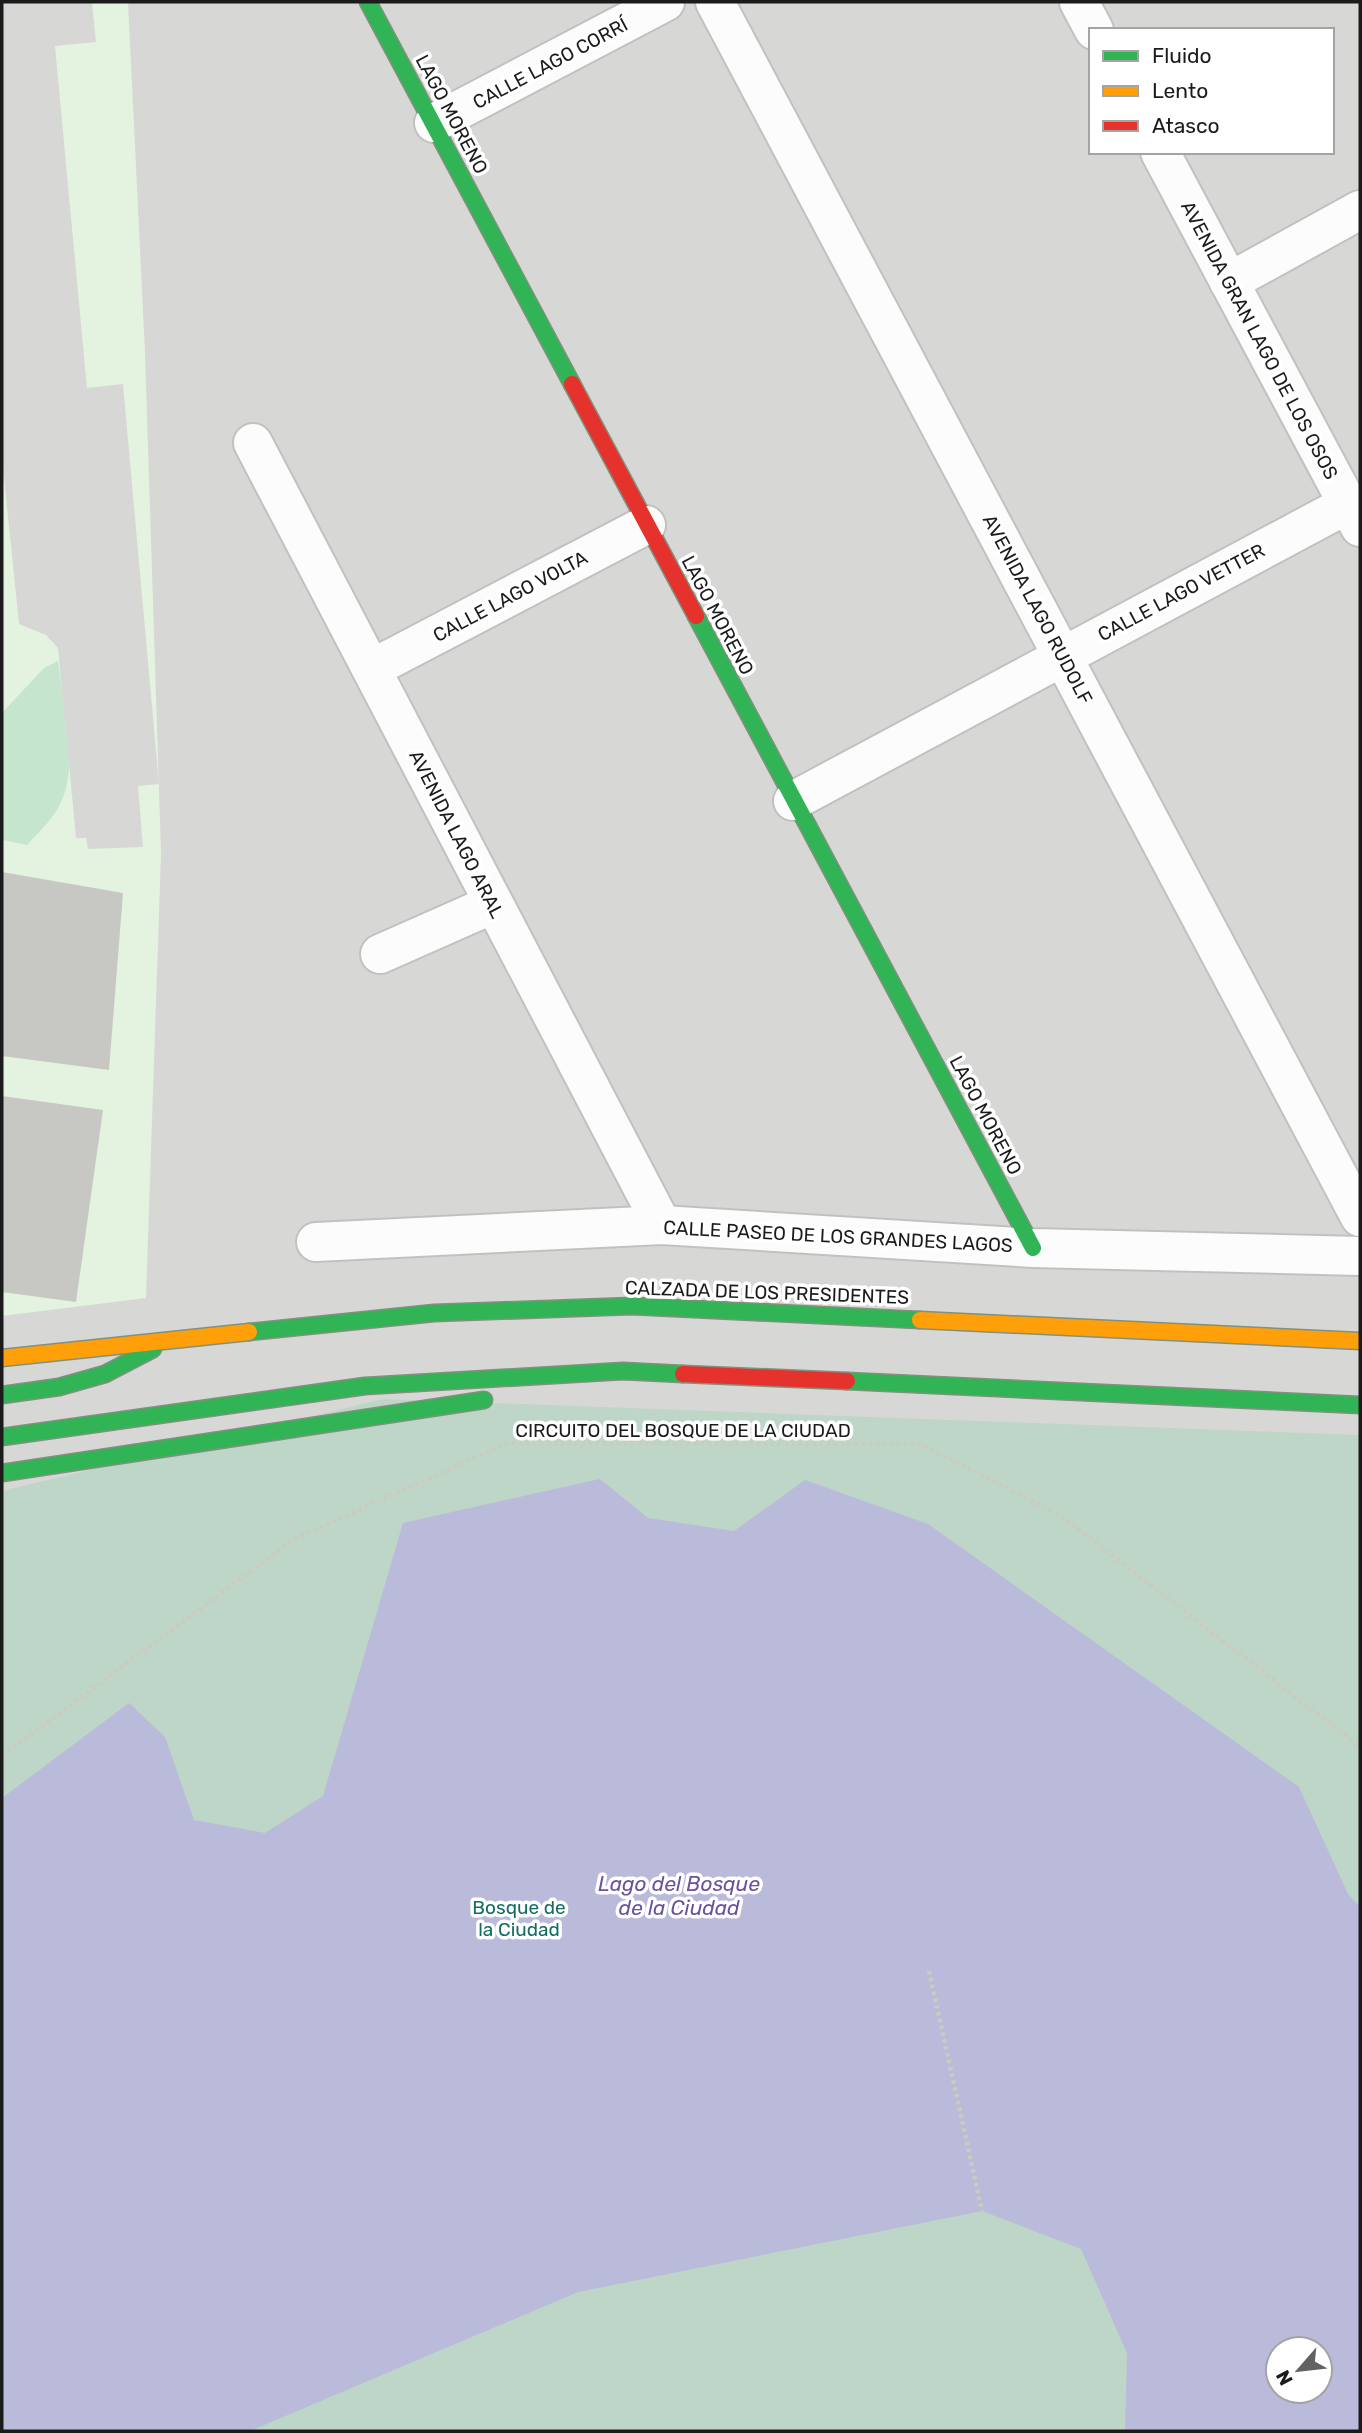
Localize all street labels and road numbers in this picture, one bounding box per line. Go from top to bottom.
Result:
street label: CALLE LAGO CORRÍ [469,13,632,114]
street label: LAGO MORENO [411,51,493,178]
street label: AVENIDA GRAN LAGO DE LOS OSOS [1176,197,1343,483]
street label: AVENIDA LAGO RUDOLF [978,511,1097,708]
street label: CALLE LAGO VETTER [1094,539,1269,646]
street label: CALLE LAGO VOLTA [429,546,592,647]
street label: LAGO MORENO [677,552,759,679]
street label: AVENIDA LAGO ARAL [404,746,509,922]
street label: LAGO MORENO [945,1052,1027,1179]
street label: CALLE PASEO DE LOS GRANDES LAGOS [663,1216,1013,1257]
street label: CALZADA DE LOS PRESIDENTES [625,1276,909,1309]
street label: CIRCUITO DEL BOSQUE DE LA CIUDAD [515,1419,851,1442]

